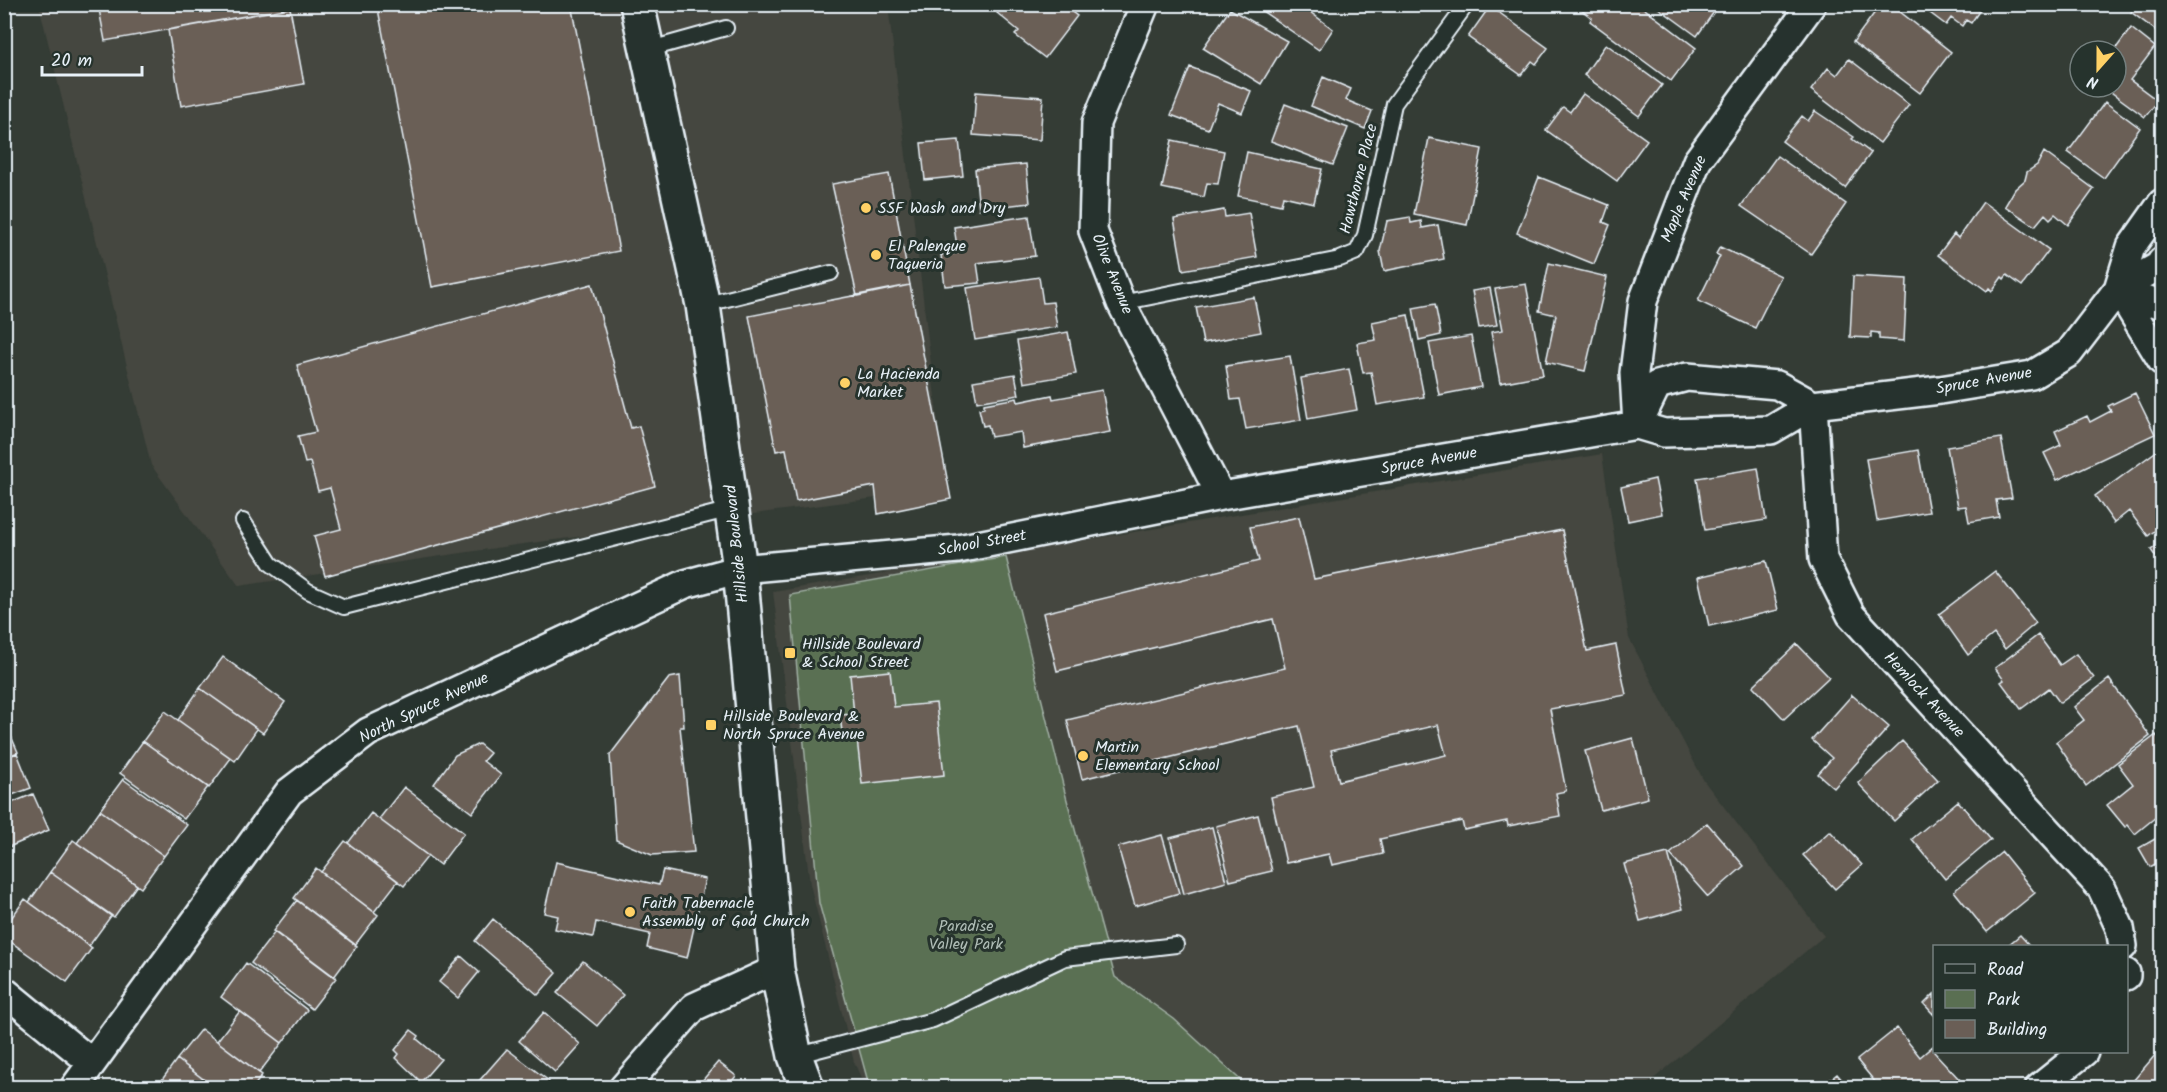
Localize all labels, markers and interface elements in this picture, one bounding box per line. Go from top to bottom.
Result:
scale bar [42,39,142,77]
north arrow [2068,39,2128,99]
text: 20 m [51,47,92,76]
text: N [2084,68,2102,95]
street label: Hawthorne Place [1333,121,1385,237]
street label: Maple Avenue [1654,152,1714,246]
place label: SSF Wash and Dry [878,196,1006,221]
marker: SSF Wash and Dry [859,201,873,215]
street label: Olive Avenue [1084,230,1140,318]
place label: El Palenque Taqueria [888,234,966,277]
marker: El Palenque Taqueria [869,248,883,262]
street label: Spruce Avenue [1934,360,2034,402]
place label: La Hacienda Market [857,362,940,405]
marker: La Hacienda Market [838,376,852,390]
street label: Spruce Avenue [1379,440,1479,482]
street label: Hillside Boulevard [718,483,756,604]
street label: School Street [936,523,1029,563]
place label: Hillside Boulevard & School Street [802,632,921,675]
marker: Hillside Boulevard & School Street [783,646,797,660]
street label: Hemlock Avenue [1877,646,1971,744]
street label: North Spruce Avenue [355,666,493,750]
place label: Hillside Boulevard & North Spruce Avenue [723,704,865,747]
marker: Hillside Boulevard & North Spruce Avenue [704,718,718,732]
place label: Martin Elementary School [1095,735,1220,778]
marker: Martin Elementary School [1076,749,1090,763]
place label: Faith Tabernacle Assembly of God Church [642,891,810,934]
marker: Faith Tabernacle Assembly of God Church [623,905,637,919]
park label: Paradise Valley Park [929,914,1003,957]
legend [1933,945,2128,1053]
text: Road [1987,956,2024,985]
text: Park [1987,986,2020,1015]
text: Building [1987,1016,2047,1045]

